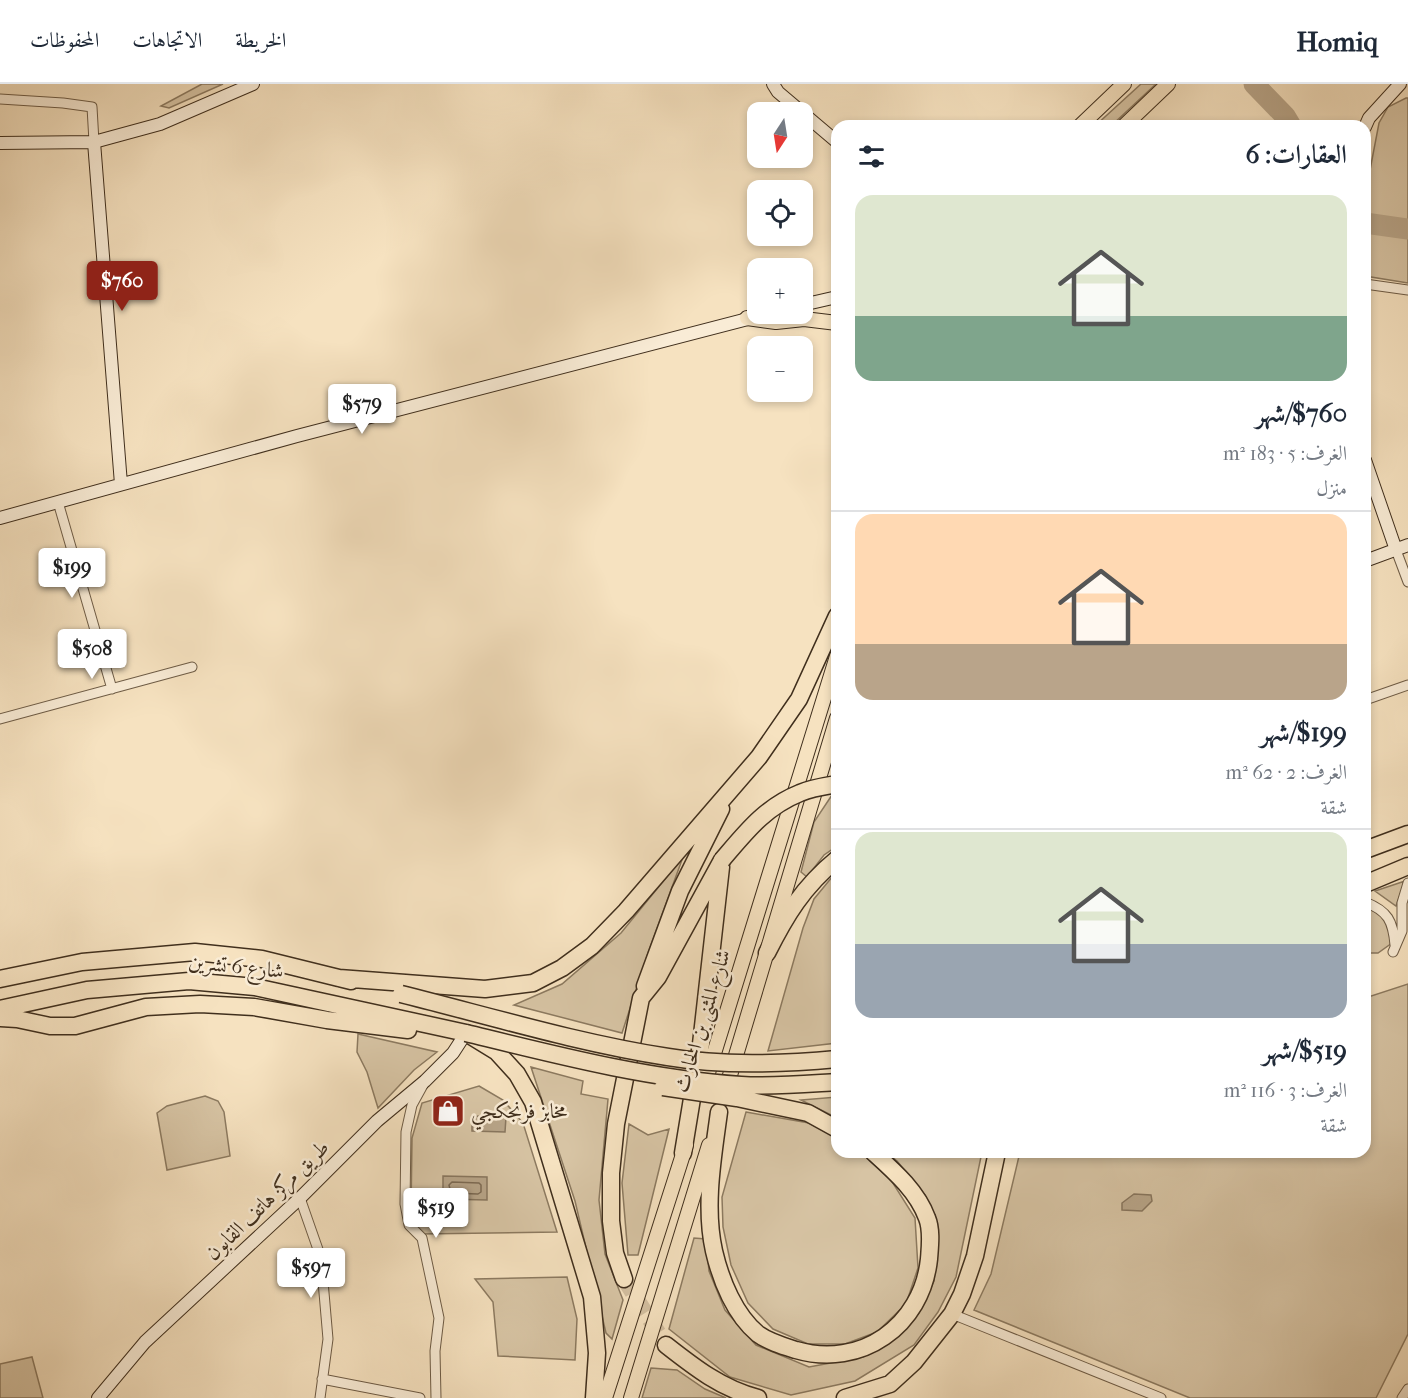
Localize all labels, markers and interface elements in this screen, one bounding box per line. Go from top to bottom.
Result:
text: Homiq [1296,25,1378,58]
text: المحفوظات [30,28,99,52]
text: الاتجاهات [132,28,202,52]
text: الخريطة [235,28,286,52]
north arrow [747,102,813,168]
map controls [747,102,813,402]
text: العقارات: 6 [1245,139,1347,170]
icon: filters [855,140,888,173]
button: locate [747,180,813,246]
icon: home [1047,234,1155,342]
button: + [747,258,813,324]
pin: $760 [86,261,158,312]
text: $760 [101,269,143,292]
button: − [747,336,813,402]
pin: $579 [326,384,398,435]
text: $579 [342,392,382,415]
text: $760/شهر [1256,398,1347,429]
text: الغرف: 5 · 183 m² [1223,442,1347,465]
text: منزل [1316,477,1347,500]
pin: $199 [36,548,108,599]
icon: home [1047,553,1155,661]
text: $199 [52,556,92,579]
pin: $508 [56,629,128,680]
text: $508 [72,637,112,660]
text: $199/شهر [1260,717,1347,748]
text: الغرف: 2 · 62 m² [1226,761,1347,784]
text: شقة [1321,796,1347,819]
icon: home [1047,871,1155,979]
street label: شارع المثنى بن الحارث [669,946,741,1097]
street label: شارع 6 تشرين [186,949,285,989]
text: $519/شهر [1262,1035,1347,1066]
text: الغرف: 3 · 116 m² [1224,1079,1347,1102]
shop icon: مخابز فرنجكجي [430,1093,466,1129]
place label: مخابز فرنجكجي [471,1099,568,1131]
text: شقة [1321,1114,1347,1137]
street label: طريق مركز هاتف القابون [200,1135,336,1267]
pin: $519 [400,1188,472,1239]
text: $519 [417,1196,455,1219]
pin: $597 [275,1248,347,1299]
text: $597 [291,1256,331,1279]

